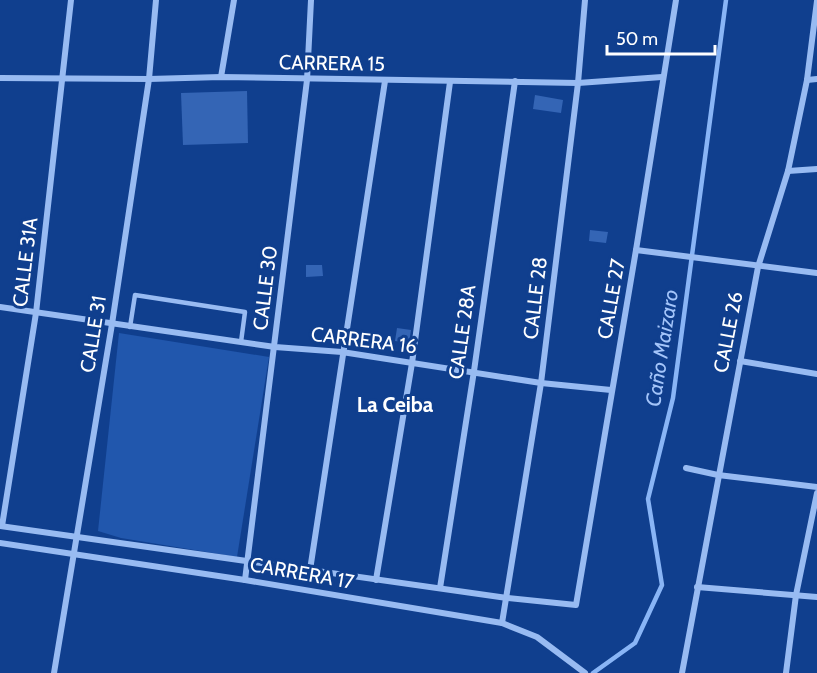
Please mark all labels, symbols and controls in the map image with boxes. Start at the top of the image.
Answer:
scale bar [607,18,715,56]
text: 50 m [616,28,658,50]
street label: CARRERA 15 [279,50,385,76]
street label: CALLE 31A [8,215,42,308]
street label: CALLE 30 [248,244,282,332]
street label: CALLE 28 [518,255,552,341]
street label: CALLE 27 [592,257,630,341]
street label: CALLE 28A [443,283,481,381]
water label: Caño Maizaro [640,288,683,408]
street label: CALLE 26 [708,289,748,375]
street label: CALLE 31 [75,294,111,374]
street label: CARRERA 16 [310,322,418,358]
district label: La Ceiba [357,392,434,417]
street label: CARRERA 17 [248,552,356,594]

